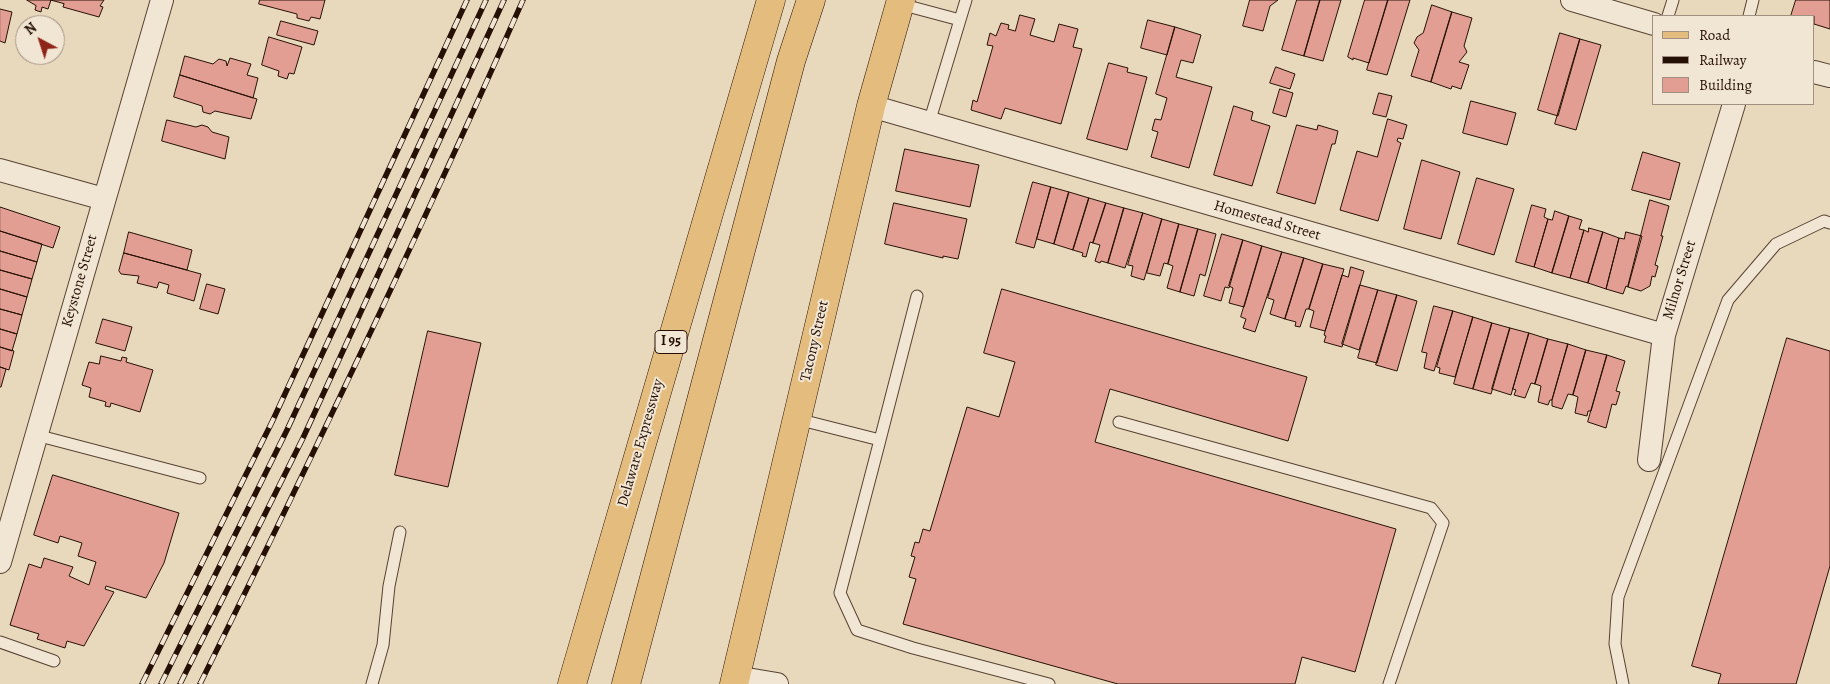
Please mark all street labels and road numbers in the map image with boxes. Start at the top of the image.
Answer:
street label: Homestead Street [1212,197,1322,245]
street label: Keystone Street [58,233,102,329]
street label: Milnor Street [1659,238,1701,322]
street label: Tacony Street [797,299,833,383]
road number: I 95 [655,331,687,354]
street label: Delaware Expressway [614,377,668,509]

